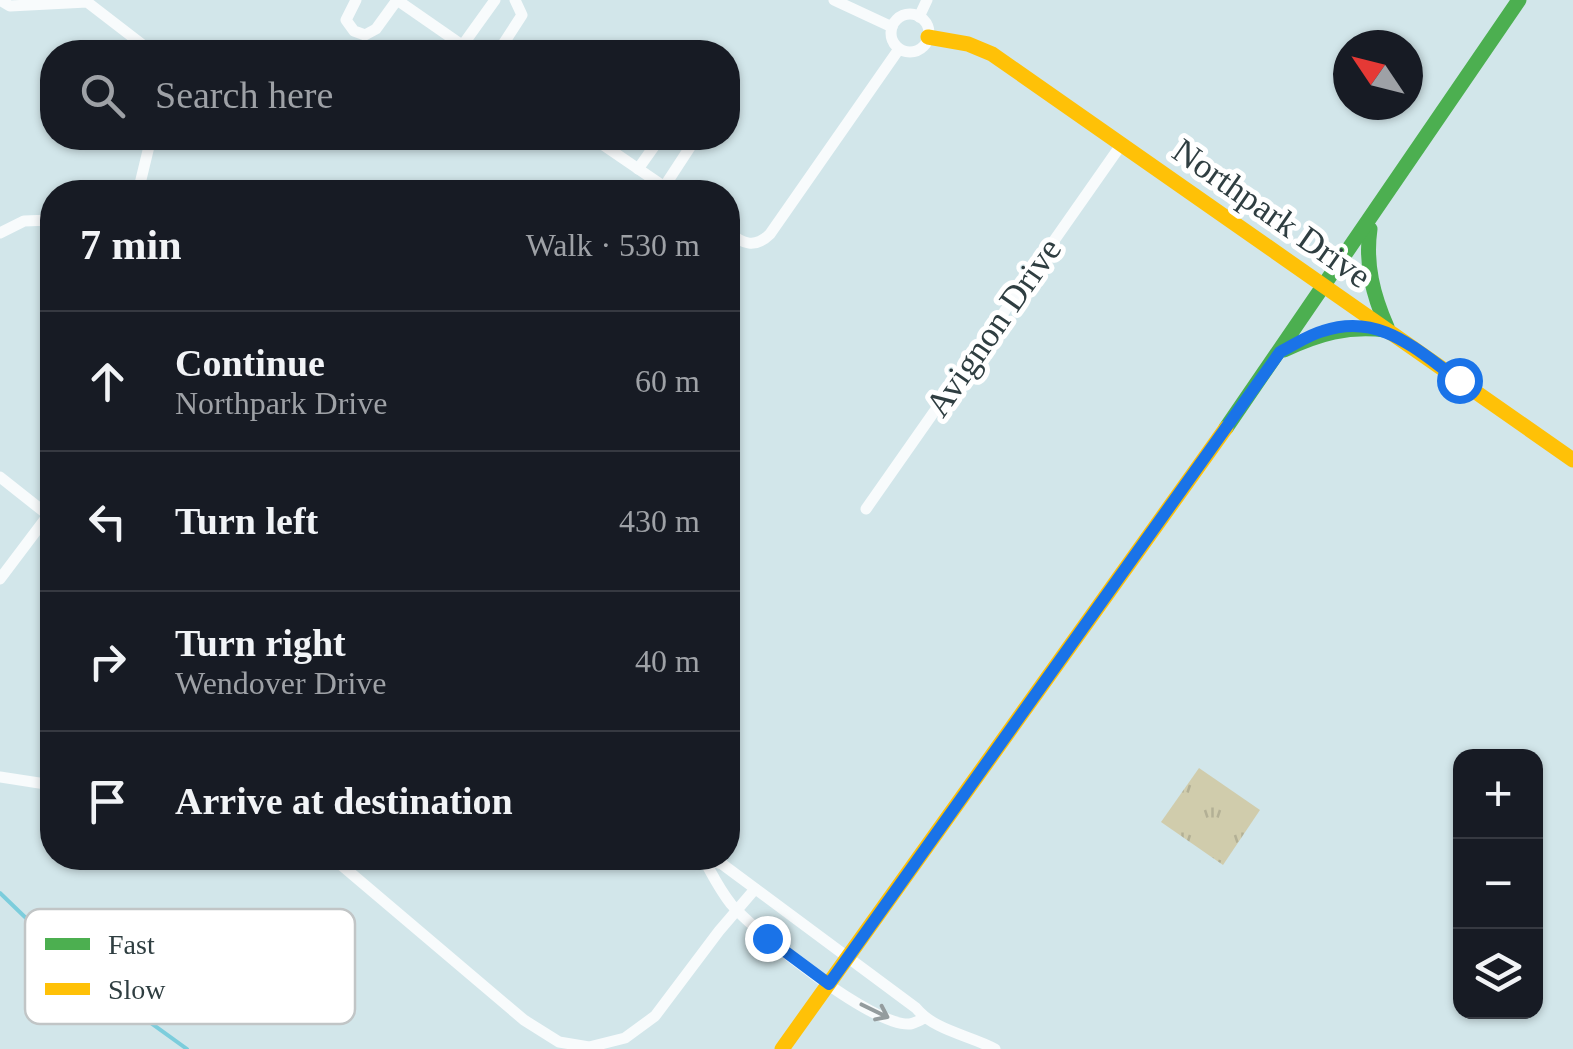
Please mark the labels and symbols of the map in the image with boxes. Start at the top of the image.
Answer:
north arrow [1333,30,1423,120]
street label: Northpark Drive [1165,131,1378,296]
street label: Avignon Drive [918,231,1069,424]
route start [1437,358,1483,404]
legend [25,909,355,1024]
route end [745,916,791,962]
text: Fast [108,929,155,960]
text: Slow [108,974,166,1005]
one-way arrow [859,1003,889,1022]

